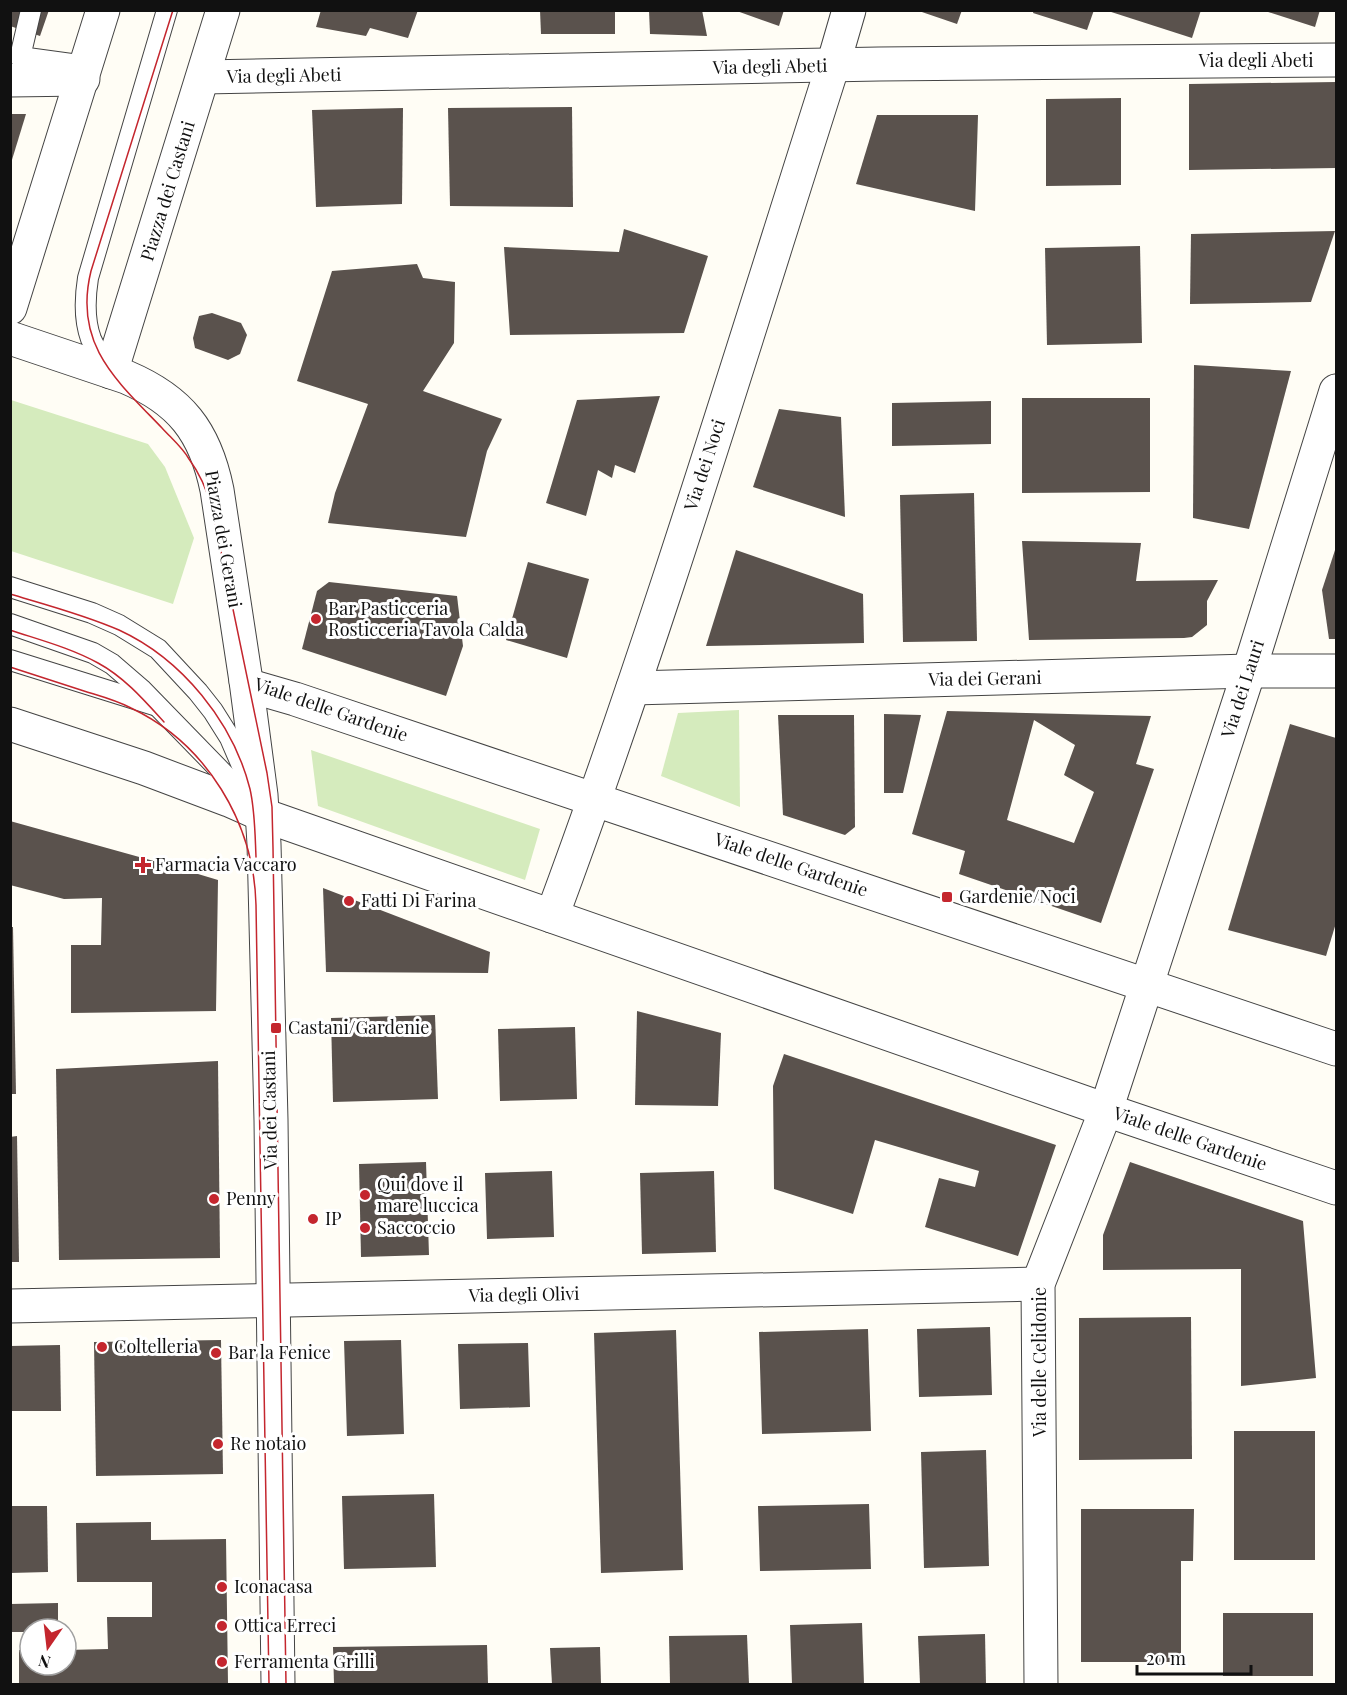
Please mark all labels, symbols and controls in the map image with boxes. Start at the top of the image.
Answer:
street label: Via degli Abeti [1198,48,1313,72]
street label: Via degli Abeti [711,53,828,79]
street label: Via degli Abeti [225,62,342,88]
street label: Piazza dei Castani [134,118,200,264]
street label: Via dei Noci [678,416,730,514]
street label: Piazza dei Gerani [200,468,248,609]
place label: Bar Pasticceria Rosticceria Tavola Calda [328,596,524,641]
marker: Bar Pasticceria Rosticceria Tavola Calda [309,612,323,626]
street label: Via dei Lauri [1215,637,1269,742]
street label: Via dei Gerani [927,665,1042,691]
street label: Viale delle Gardenie [250,671,411,747]
street label: Viale delle Gardenie [710,826,871,902]
place label: Farmacia Vaccaro [155,852,297,876]
marker: Farmacia Vaccaro [136,858,150,872]
place label: Gardenie/Noci [959,884,1076,908]
place label: Fatti Di Farina [361,888,476,912]
marker: Gardenie/Noci [940,890,954,904]
marker: Fatti Di Farina [342,894,356,908]
place label: Castani/Gardenie [288,1015,429,1039]
marker: Castani/Gardenie [269,1021,283,1035]
street label: Via dei Castani [256,1050,282,1171]
street label: Viale delle Gardenie [1109,1100,1270,1176]
place label: Qui dove il mare luccica [377,1172,479,1217]
place label: Penny [226,1186,276,1210]
marker: Qui dove il mare luccica [358,1188,372,1202]
marker: Penny [207,1192,221,1206]
place label: IP [325,1206,342,1230]
marker: IP [306,1212,320,1226]
place label: Saccoccio [377,1215,456,1239]
marker: Saccoccio [358,1221,372,1235]
street label: Via degli Olivi [467,1281,580,1307]
street label: Via delle Celidonie [1027,1287,1051,1438]
place label: Coltelleria [114,1334,198,1358]
marker: Coltelleria [95,1340,109,1354]
place label: Bar la Fenice [228,1340,331,1364]
marker: Bar la Fenice [209,1346,223,1360]
place label: Re notaio [230,1431,306,1455]
marker: Re notaio [211,1437,225,1451]
place label: Iconacasa [234,1574,313,1598]
marker: Iconacasa [215,1580,229,1594]
place label: Ottica Erreci [234,1613,336,1637]
north arrow [18,1617,78,1677]
marker: Ottica Erreci [215,1619,229,1633]
scale bar [1137,1638,1251,1676]
text: 20 m [1146,1646,1186,1670]
place label: Ferramenta Grilli [234,1649,375,1673]
text: N [36,1650,52,1674]
marker: Ferramenta Grilli [215,1655,229,1669]

